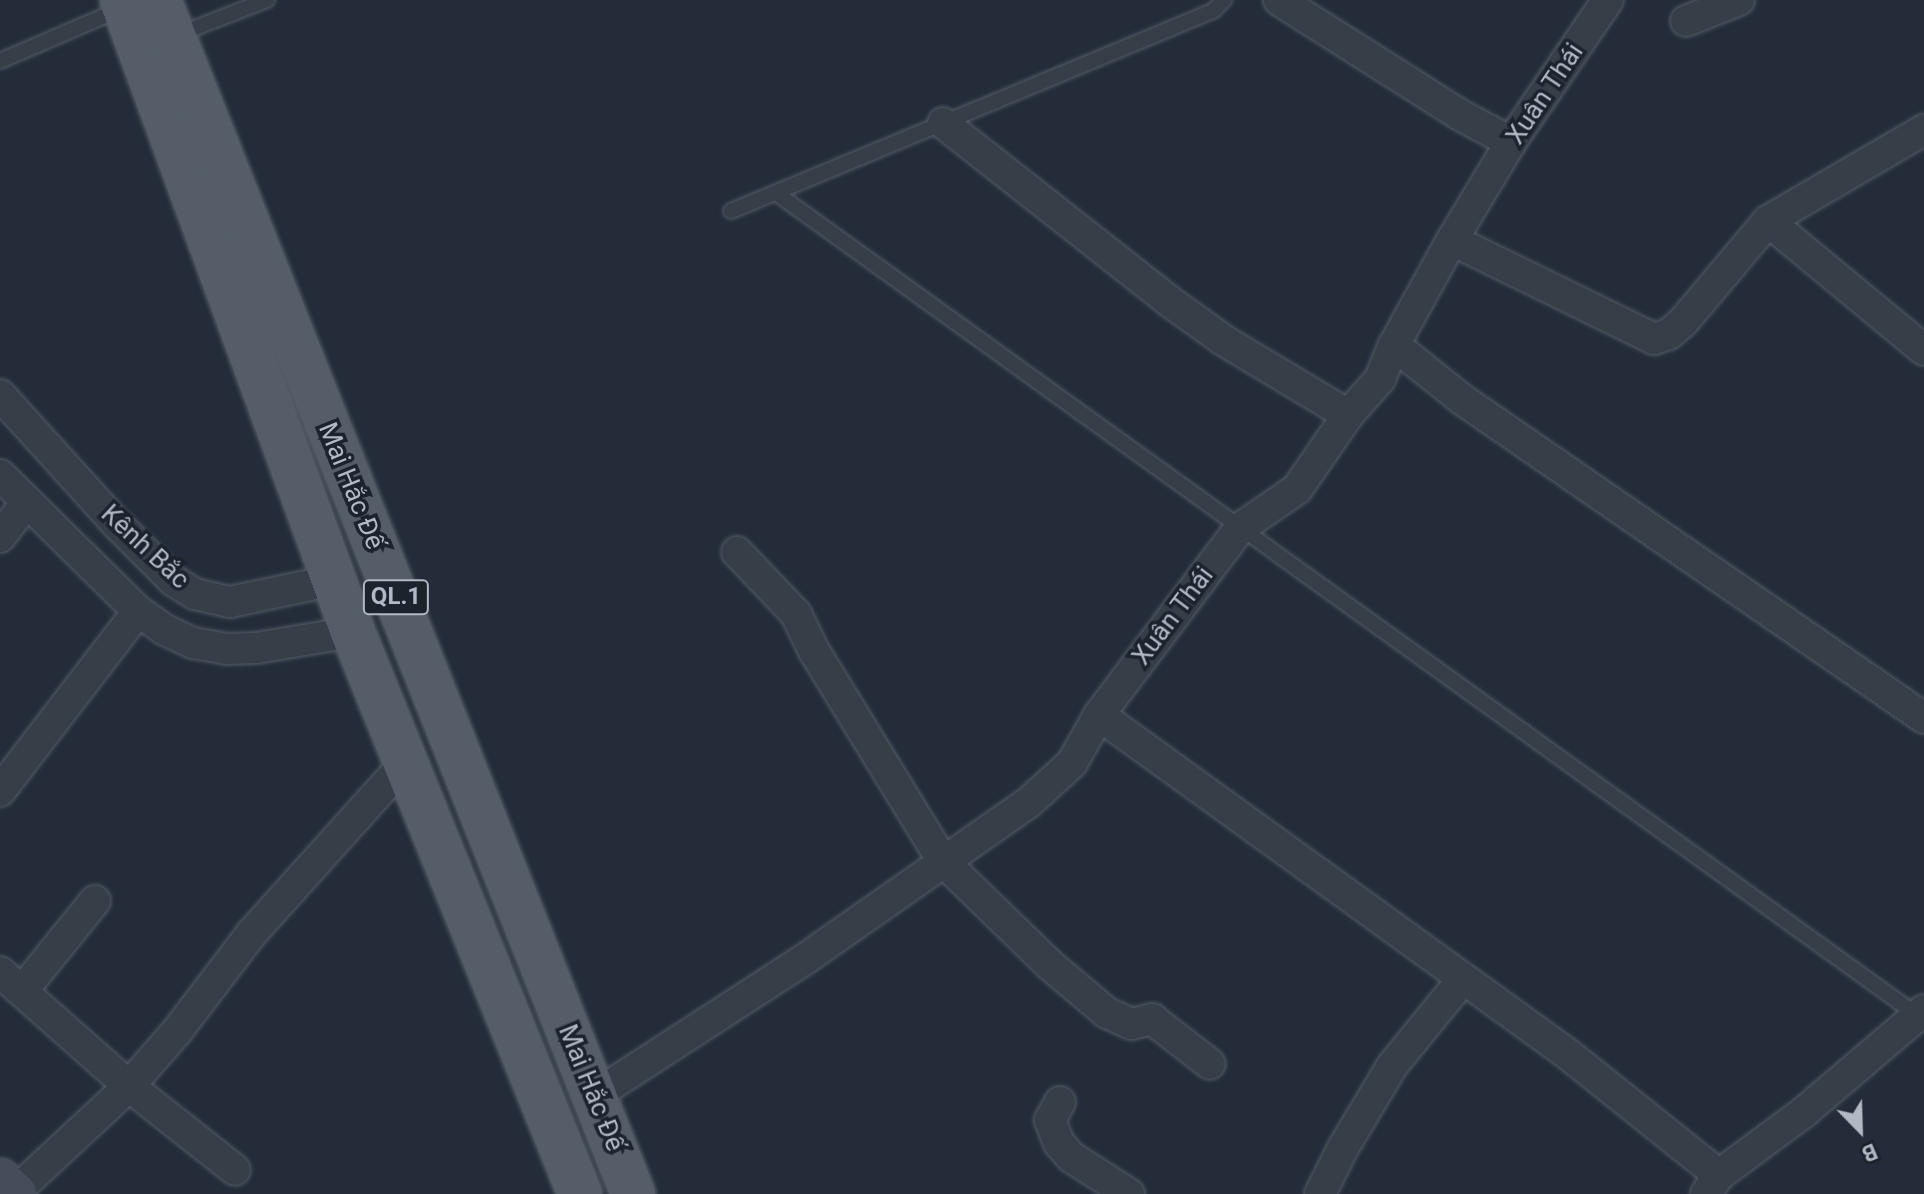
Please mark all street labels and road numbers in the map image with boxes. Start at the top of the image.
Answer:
street label: Xuân Thái [1500,37,1590,151]
street label: Mai Hắc Đế [312,418,390,554]
street label: Kênh Bắc [95,498,195,596]
street label: Xuân Thái [1126,560,1220,672]
road number: QL.1 [362,577,430,617]
street label: Mai Hắc Đế [552,1020,630,1156]

